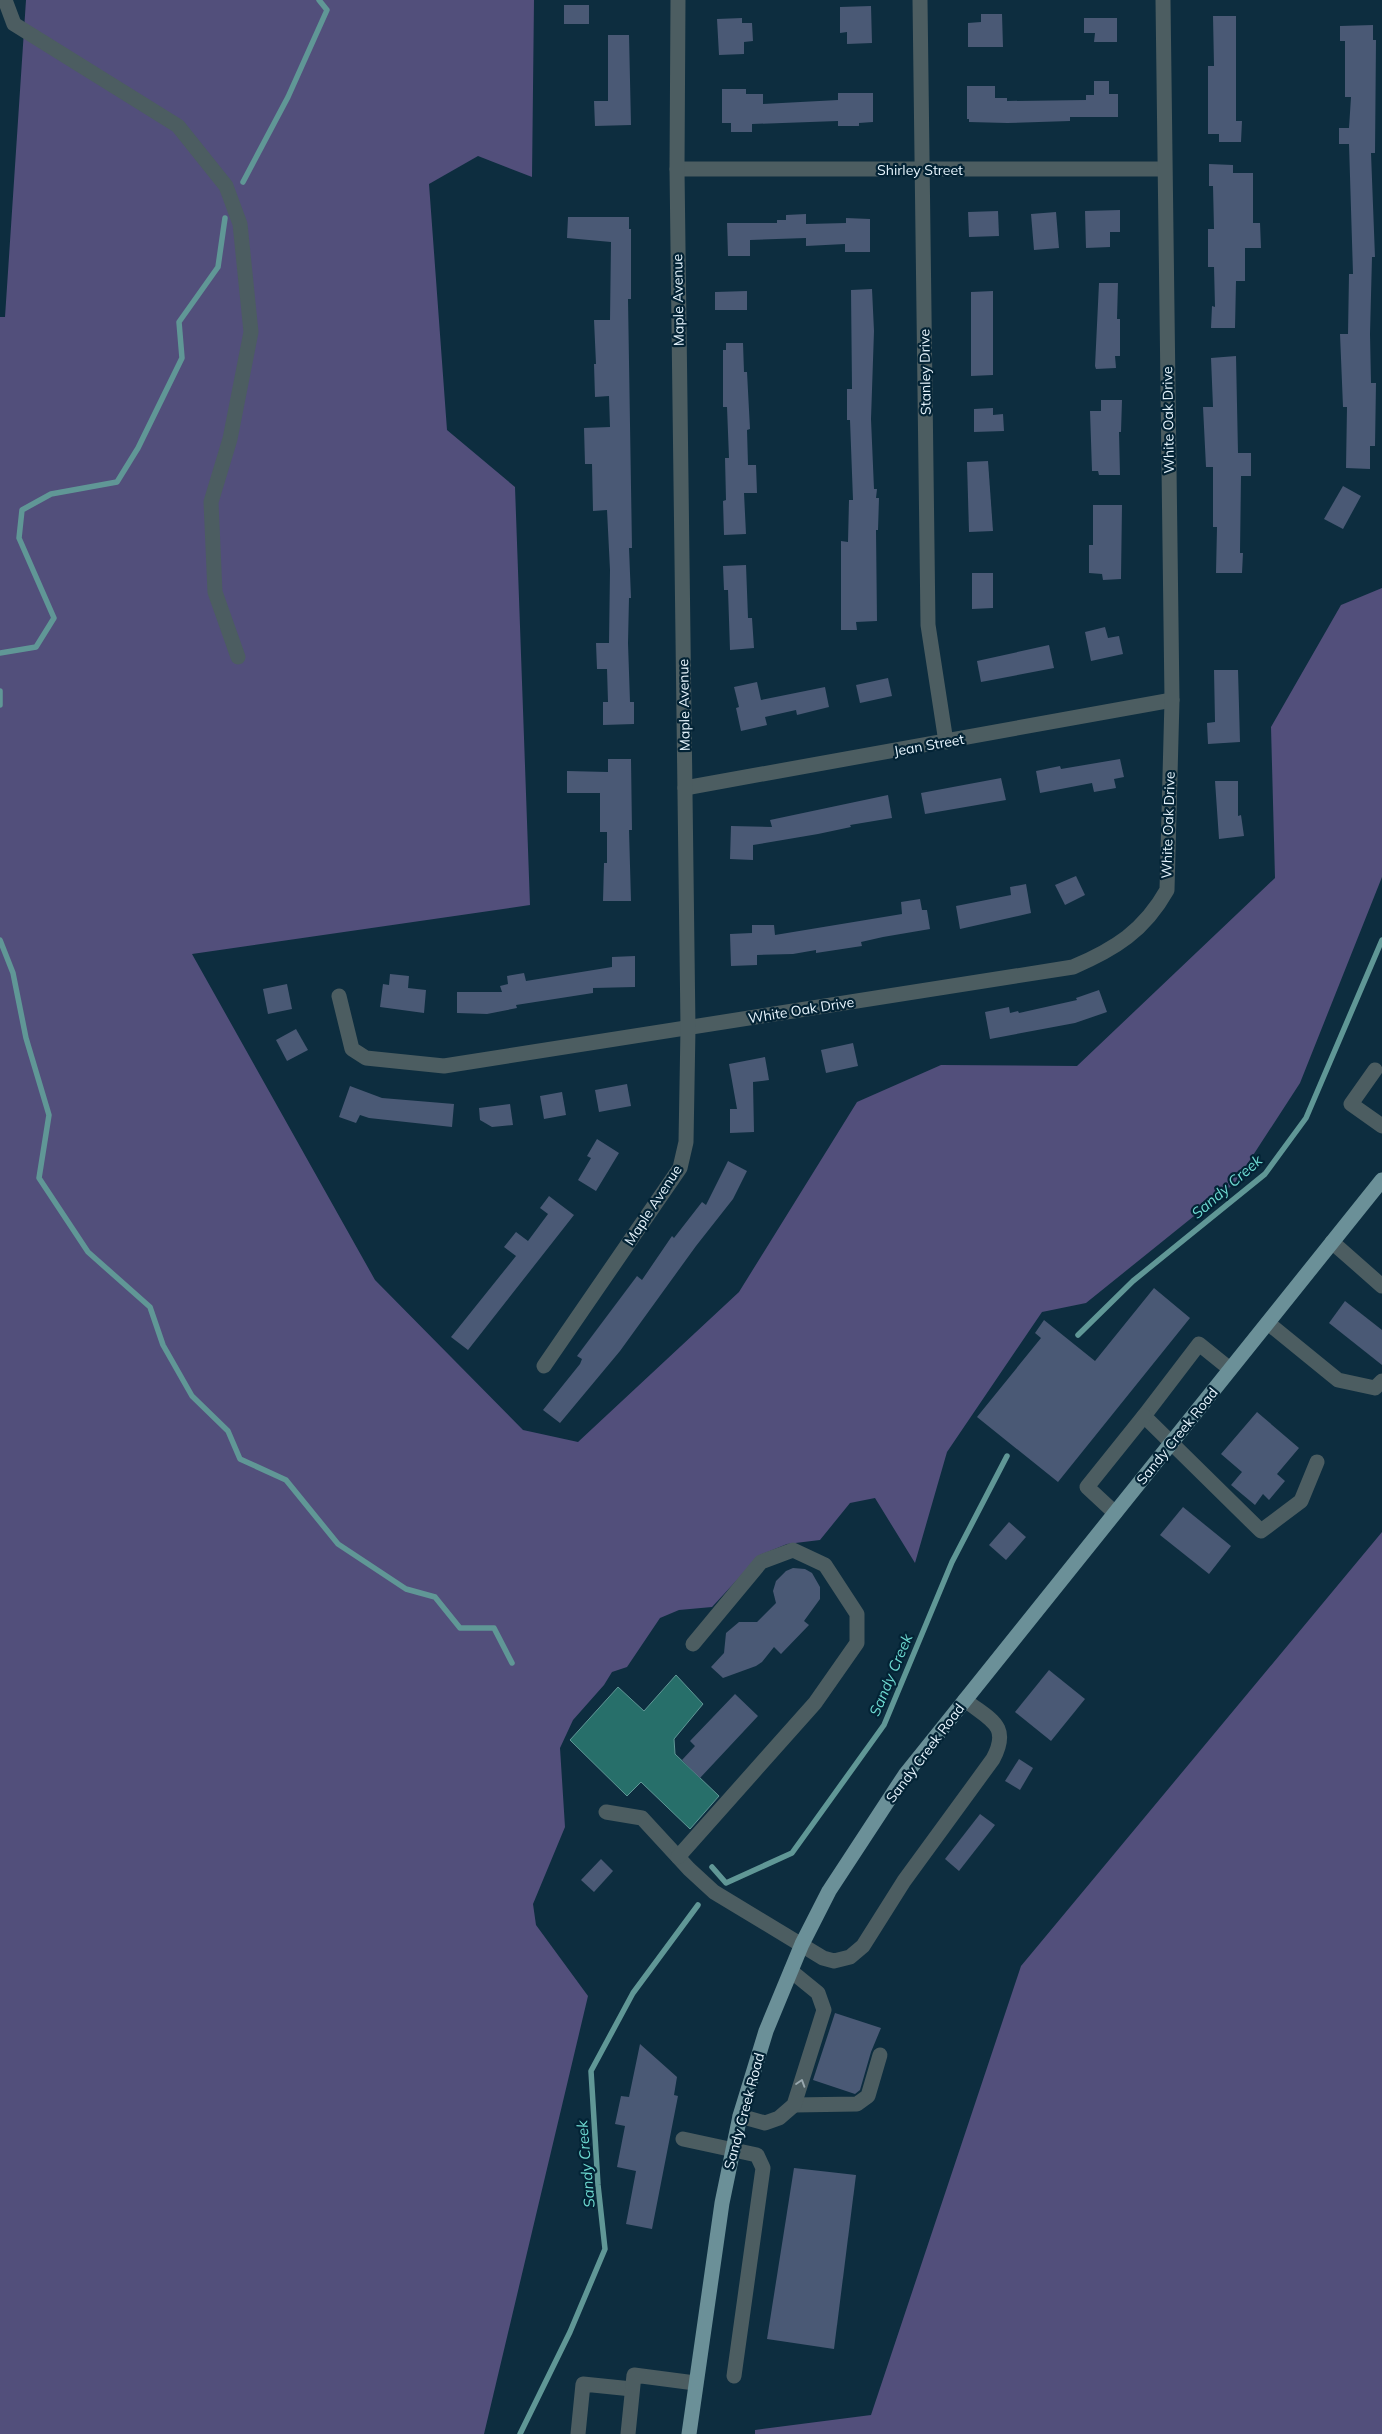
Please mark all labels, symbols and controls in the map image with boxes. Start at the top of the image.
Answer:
street label: Shirley Street [877,161,963,179]
street label: Maple Avenue [668,254,688,346]
street label: Stanley Drive [915,329,935,415]
street label: White Oak Drive [1158,366,1178,474]
street label: Maple Avenue [674,659,694,751]
street label: Jean Street [892,730,966,760]
street label: White Oak Drive [1157,771,1179,879]
street label: White Oak Drive [747,993,855,1027]
water label: Sandy Creek [1187,1150,1267,1223]
street label: Maple Avenue [620,1161,686,1249]
street label: Sandy Creek Road [1132,1384,1222,1488]
water label: Sandy Creek [865,1630,917,1719]
street label: Sandy Creek Road [882,1700,968,1806]
street label: Sandy Creek Road [720,2051,768,2171]
one-way arrow [795,2079,805,2087]
water label: Sandy Creek [572,2118,599,2209]

